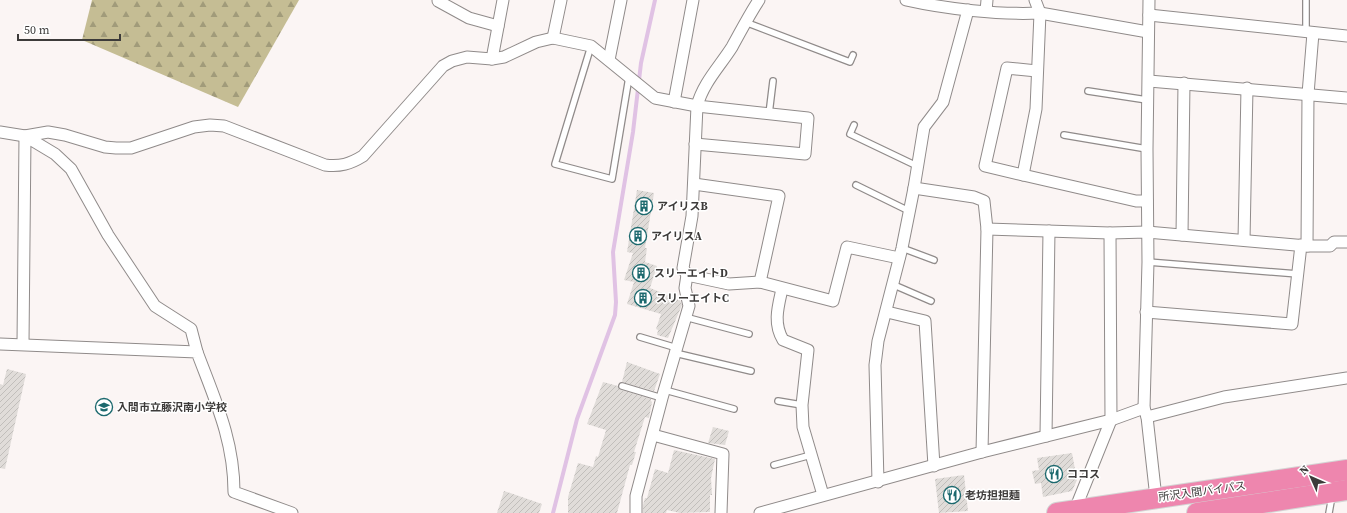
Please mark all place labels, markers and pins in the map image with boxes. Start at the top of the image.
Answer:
building icon: アイリスB [634,196,654,216]
place label: アイリスB [657,199,708,214]
building icon: アイリスA [628,226,648,246]
place label: アイリスA [651,229,702,244]
building icon: スリーエイトD [631,263,651,283]
place label: スリーエイトD [654,266,728,281]
building icon: スリーエイトC [633,288,653,308]
place label: スリーエイトC [656,291,729,306]
school or university icon: 入間市立藤沢南小学校 [94,397,114,417]
place label: 入間市立藤沢南小学校 [117,400,227,415]
restaurant icon: ココス [1044,464,1064,484]
place label: ココス [1067,467,1100,482]
restaurant icon: 老坊担担麺 [942,485,962,505]
place label: 老坊担担麺 [965,488,1020,503]

